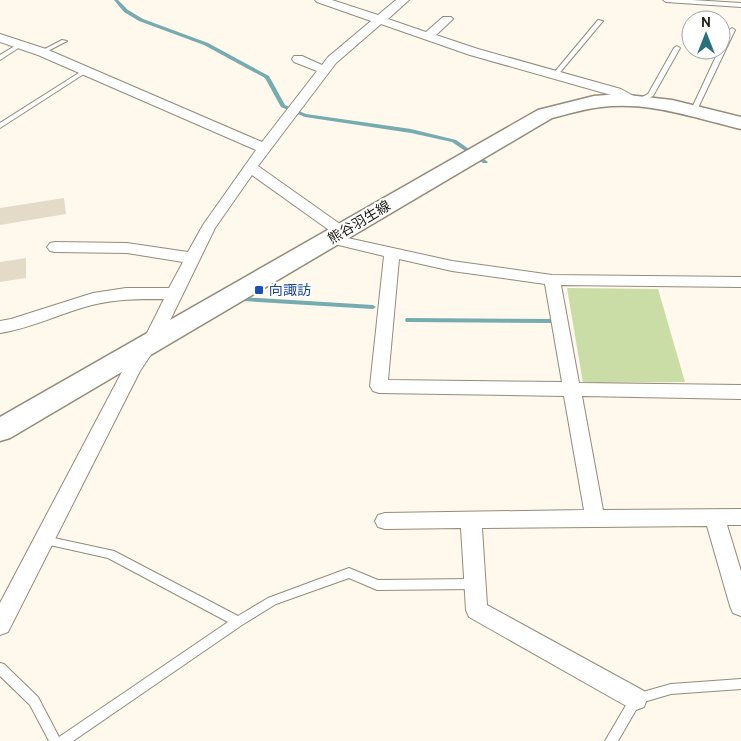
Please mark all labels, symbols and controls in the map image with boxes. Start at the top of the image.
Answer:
north arrow [681,10,731,60]
text: N [701,13,711,31]
street label: 熊谷羽生線 [324,196,394,248]
place label: 向諏訪 [269,281,311,299]
marker: 向諏訪 [253,284,265,296]

